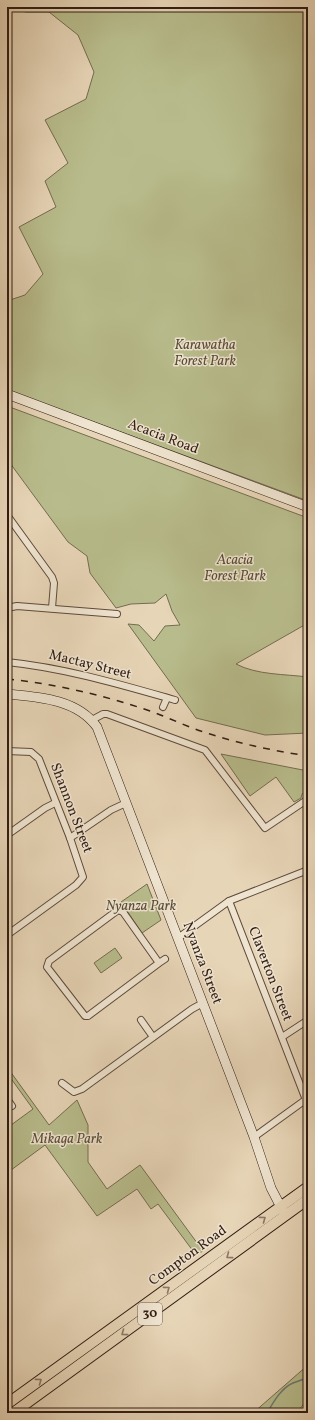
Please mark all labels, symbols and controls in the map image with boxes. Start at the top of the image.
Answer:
park label: Karawatha Forest Park [174,336,236,371]
street label: Acacia Road [125,415,201,459]
park label: Acacia Forest Park [204,551,266,586]
street label: Mactay Street [47,646,133,684]
street label: Shannon Street [45,760,97,856]
park label: Nyanza Park [106,897,177,916]
street label: Nyanza Street [178,919,226,1007]
street label: Claverton Street [243,924,297,1024]
park label: Mikaga Park [30,1130,103,1149]
one-way arrow [258,1217,265,1224]
street label: Compton Road [145,1221,231,1291]
one-way arrow [227,1251,234,1258]
one-way arrow [162,1287,169,1294]
road number: 30 [138,1303,162,1325]
one-way arrow [122,1328,129,1335]
one-way arrow [34,1379,41,1386]

